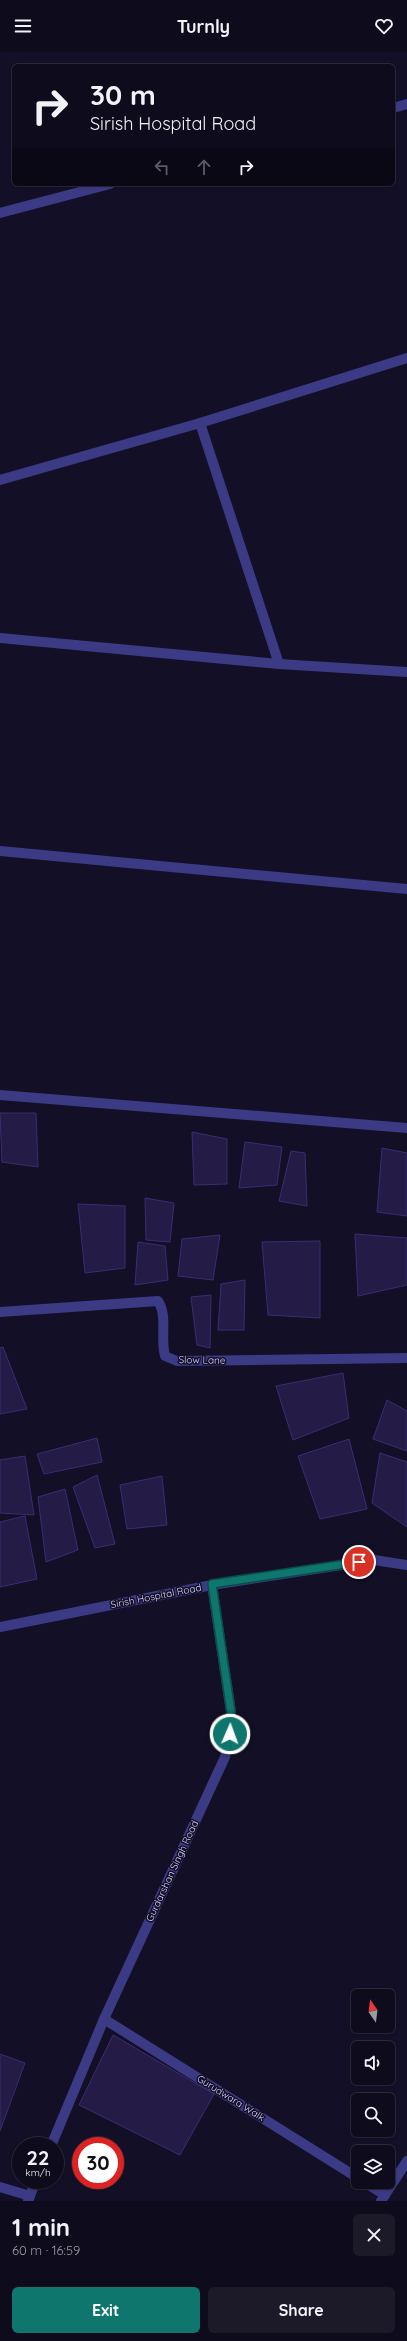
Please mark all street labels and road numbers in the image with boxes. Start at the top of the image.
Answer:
street label: Slow Lane [178,1353,226,1367]
street label: Sirish Hospital Road [109,1581,203,1611]
street label: Gurdarshan Singh Road [143,1818,201,1924]
street label: Gurudwara Walk [195,2072,267,2124]

